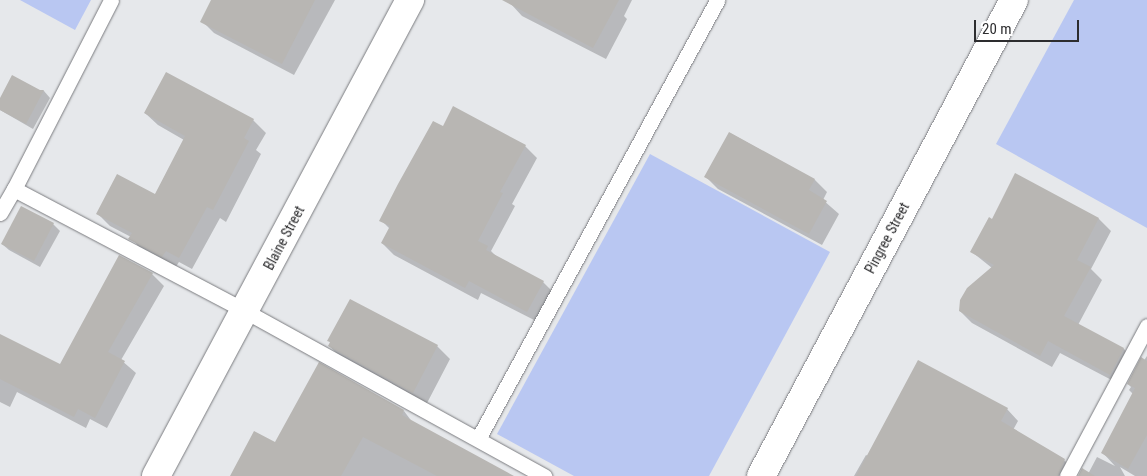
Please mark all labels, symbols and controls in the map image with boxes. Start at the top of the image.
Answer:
scale bar [977,10,1082,42]
text: 20 m [982,20,1012,38]
street label: Pingree Street [861,200,913,276]
street label: Blaine Street [260,203,308,273]

